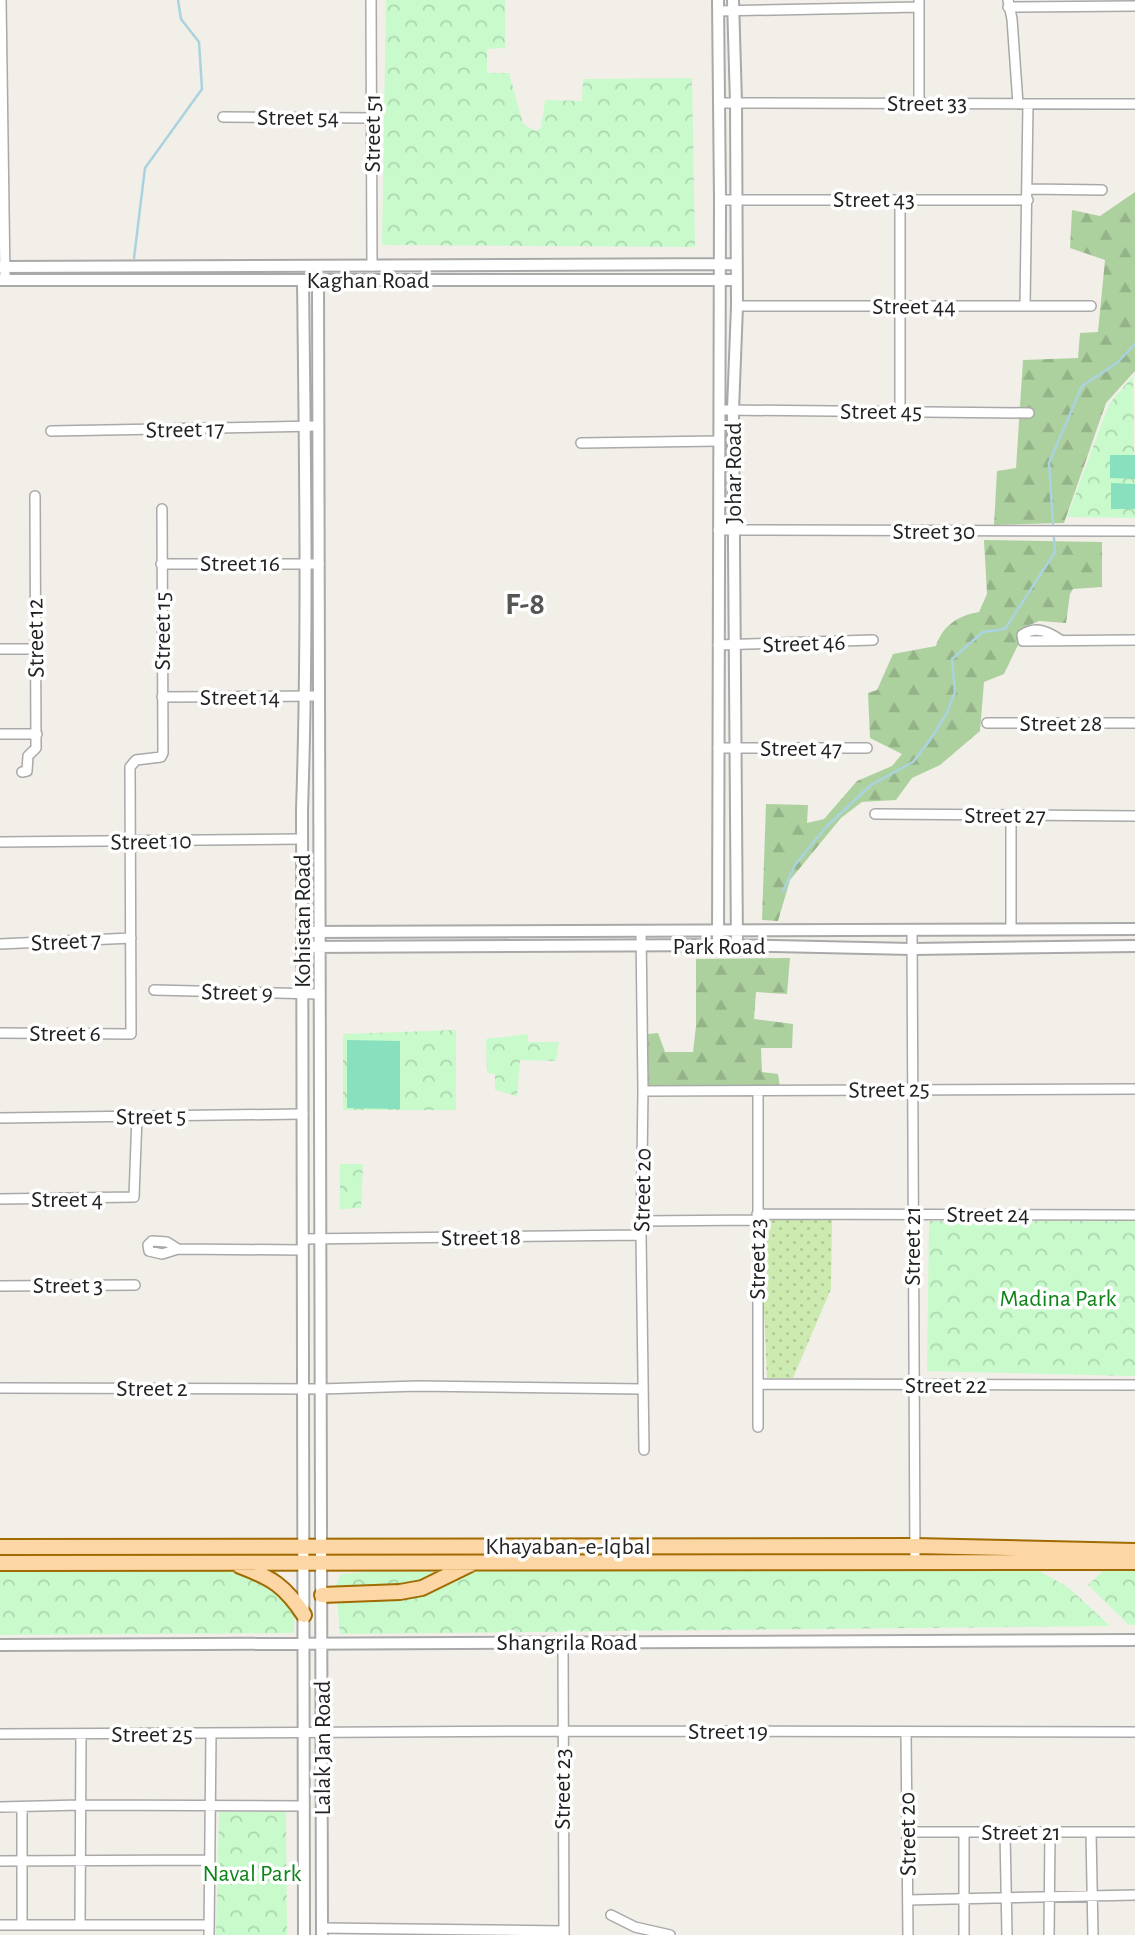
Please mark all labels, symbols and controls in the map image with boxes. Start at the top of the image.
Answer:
street label: Street 33 [887,92,967,116]
street label: Street 51 [361,94,385,172]
street label: Street 54 [257,106,339,130]
street label: Street 43 [833,188,915,212]
street label: Kaghan Road [306,269,430,293]
street label: Street 44 [872,295,956,319]
street label: Street 45 [840,400,922,424]
street label: Street 17 [145,417,225,443]
street label: Johar Road [722,422,746,524]
street label: Street 30 [892,520,976,544]
street label: Street 16 [200,552,280,576]
district label: F-8 [505,588,545,620]
street label: Street 15 [151,592,175,670]
street label: Street 12 [23,598,49,678]
street label: Street 46 [762,631,846,657]
street label: Street 14 [200,686,280,710]
street label: Street 28 [1020,712,1102,736]
street label: Street 47 [760,737,842,761]
street label: Street 27 [964,804,1046,828]
street label: Street 10 [110,829,192,855]
street label: Kohistan Road [291,854,315,988]
street label: Street 7 [30,928,102,956]
street label: Park Road [672,935,766,959]
street label: Street 9 [201,980,273,1006]
street label: Street 6 [29,1022,101,1046]
street label: Street 25 [848,1077,930,1103]
street label: Street 5 [116,1104,186,1130]
street label: Street 20 [630,1148,656,1232]
street label: Street 4 [31,1188,103,1212]
street label: Street 24 [947,1203,1029,1227]
street label: Street 21 [901,1206,925,1286]
street label: Street 23 [746,1218,770,1300]
street label: Street 18 [441,1225,521,1251]
street label: Street 3 [33,1274,103,1298]
park label: Madina Park [1000,1287,1116,1311]
street label: Street 22 [905,1374,987,1398]
street label: Street 2 [116,1377,188,1401]
street label: Khayaban-e-Iqbal [485,1535,651,1559]
street label: Shangrila Road [497,1631,637,1655]
street label: Lalak Jan Road [311,1681,335,1815]
street label: Street 19 [688,1720,768,1744]
street label: Street 25 [111,1723,193,1747]
street label: Street 23 [551,1748,575,1830]
street label: Street 20 [895,1792,921,1876]
street label: Street 21 [981,1821,1061,1845]
park label: Naval Park [203,1862,301,1886]

